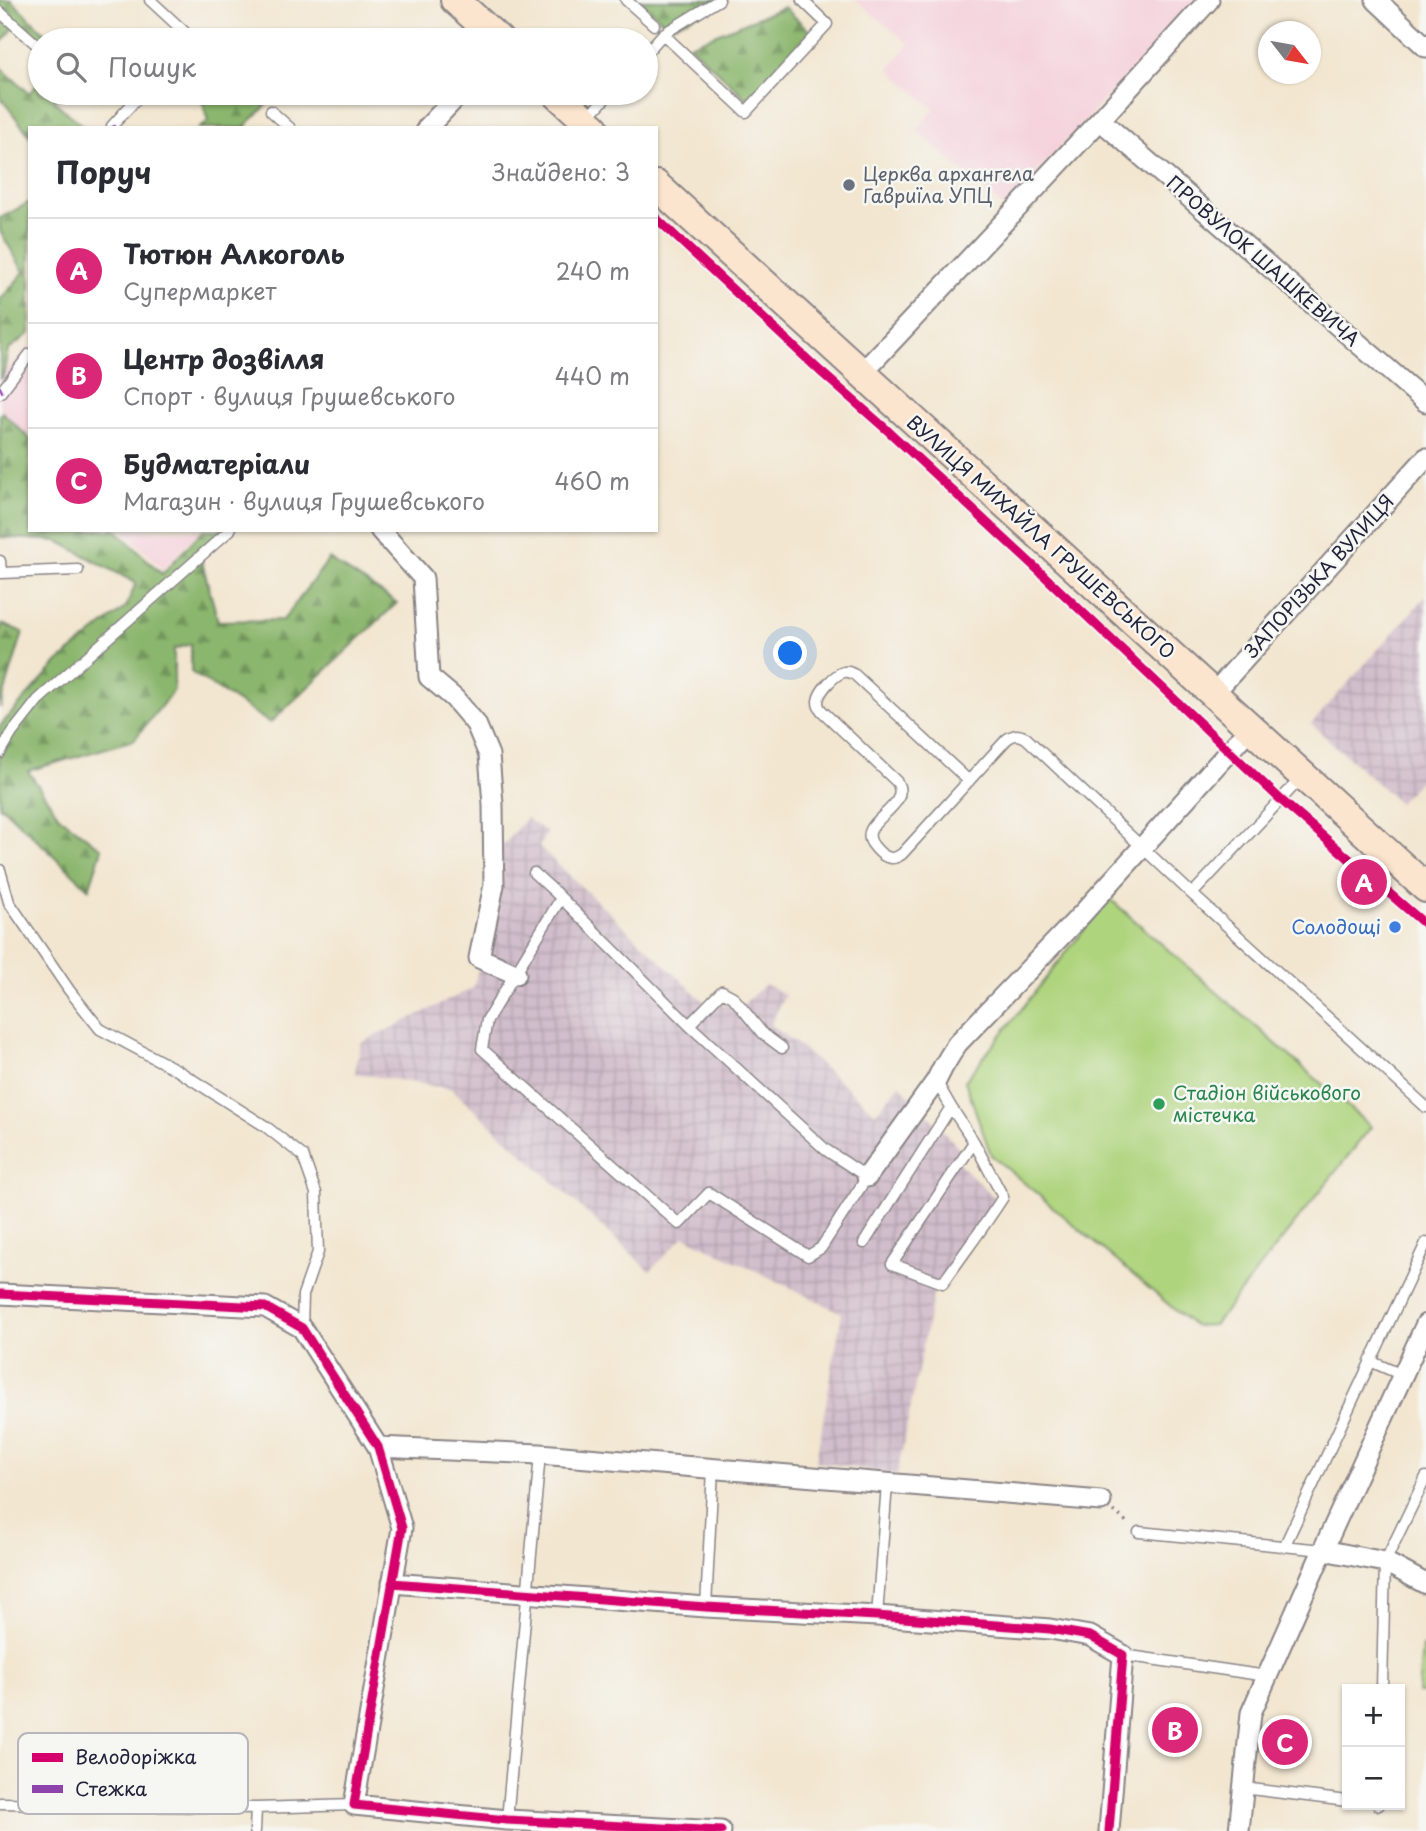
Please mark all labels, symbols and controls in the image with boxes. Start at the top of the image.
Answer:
north arrow [1258,21,1321,84]
search box [28,28,658,105]
text: Пошук [108,47,196,86]
icon: search [52,48,90,86]
text: Поруч [56,149,151,194]
text: Знайдено: 3 [492,154,630,189]
place label: Церква архангела Гавриїла УПЦ [863,159,1034,209]
street label: ПРОВУЛОК ШАШКЕВИЧА [1161,168,1366,352]
marker: Церква архангела Гавриїла УПЦ [841,177,857,193]
text: Тютюн Алкоголь [123,234,345,273]
text: A [70,253,88,288]
text: 240 m [556,253,630,288]
text: Супермаркет [123,273,277,308]
text: Центр дозвілля [123,339,324,378]
text: B [71,358,87,393]
text: 440 m [555,358,630,393]
text: Спорт · вулиця Грушевського [123,378,456,413]
street label: ВУЛИЦЯ МИХАЙЛА ГРУШЕВСЬКОГО [901,408,1182,665]
text: Будматеріали [123,444,311,483]
text: C [70,463,88,498]
text: 460 m [555,463,630,498]
text: Магазин · вулиця Грушевського [123,483,485,518]
street label: ЗАПОРІЗЬКА ВУЛИЦЯ [1237,487,1400,663]
your location [773,636,807,670]
pin: A [1341,856,1387,908]
place label: Солодощі [1291,912,1381,940]
marker: Солодощі [1387,919,1403,935]
place label: Стадіон військового містечка [1173,1078,1361,1128]
marker: Стадіон військового містечка [1151,1096,1167,1112]
map controls [1342,1684,1405,1810]
button: + [1342,1684,1405,1747]
pin: B [1152,1704,1198,1756]
pin: C [1262,1716,1308,1768]
legend [18,1733,248,1814]
text: Велодоріжка [75,1742,196,1770]
button: − [1342,1747,1405,1810]
text: Стежка [75,1774,147,1802]

